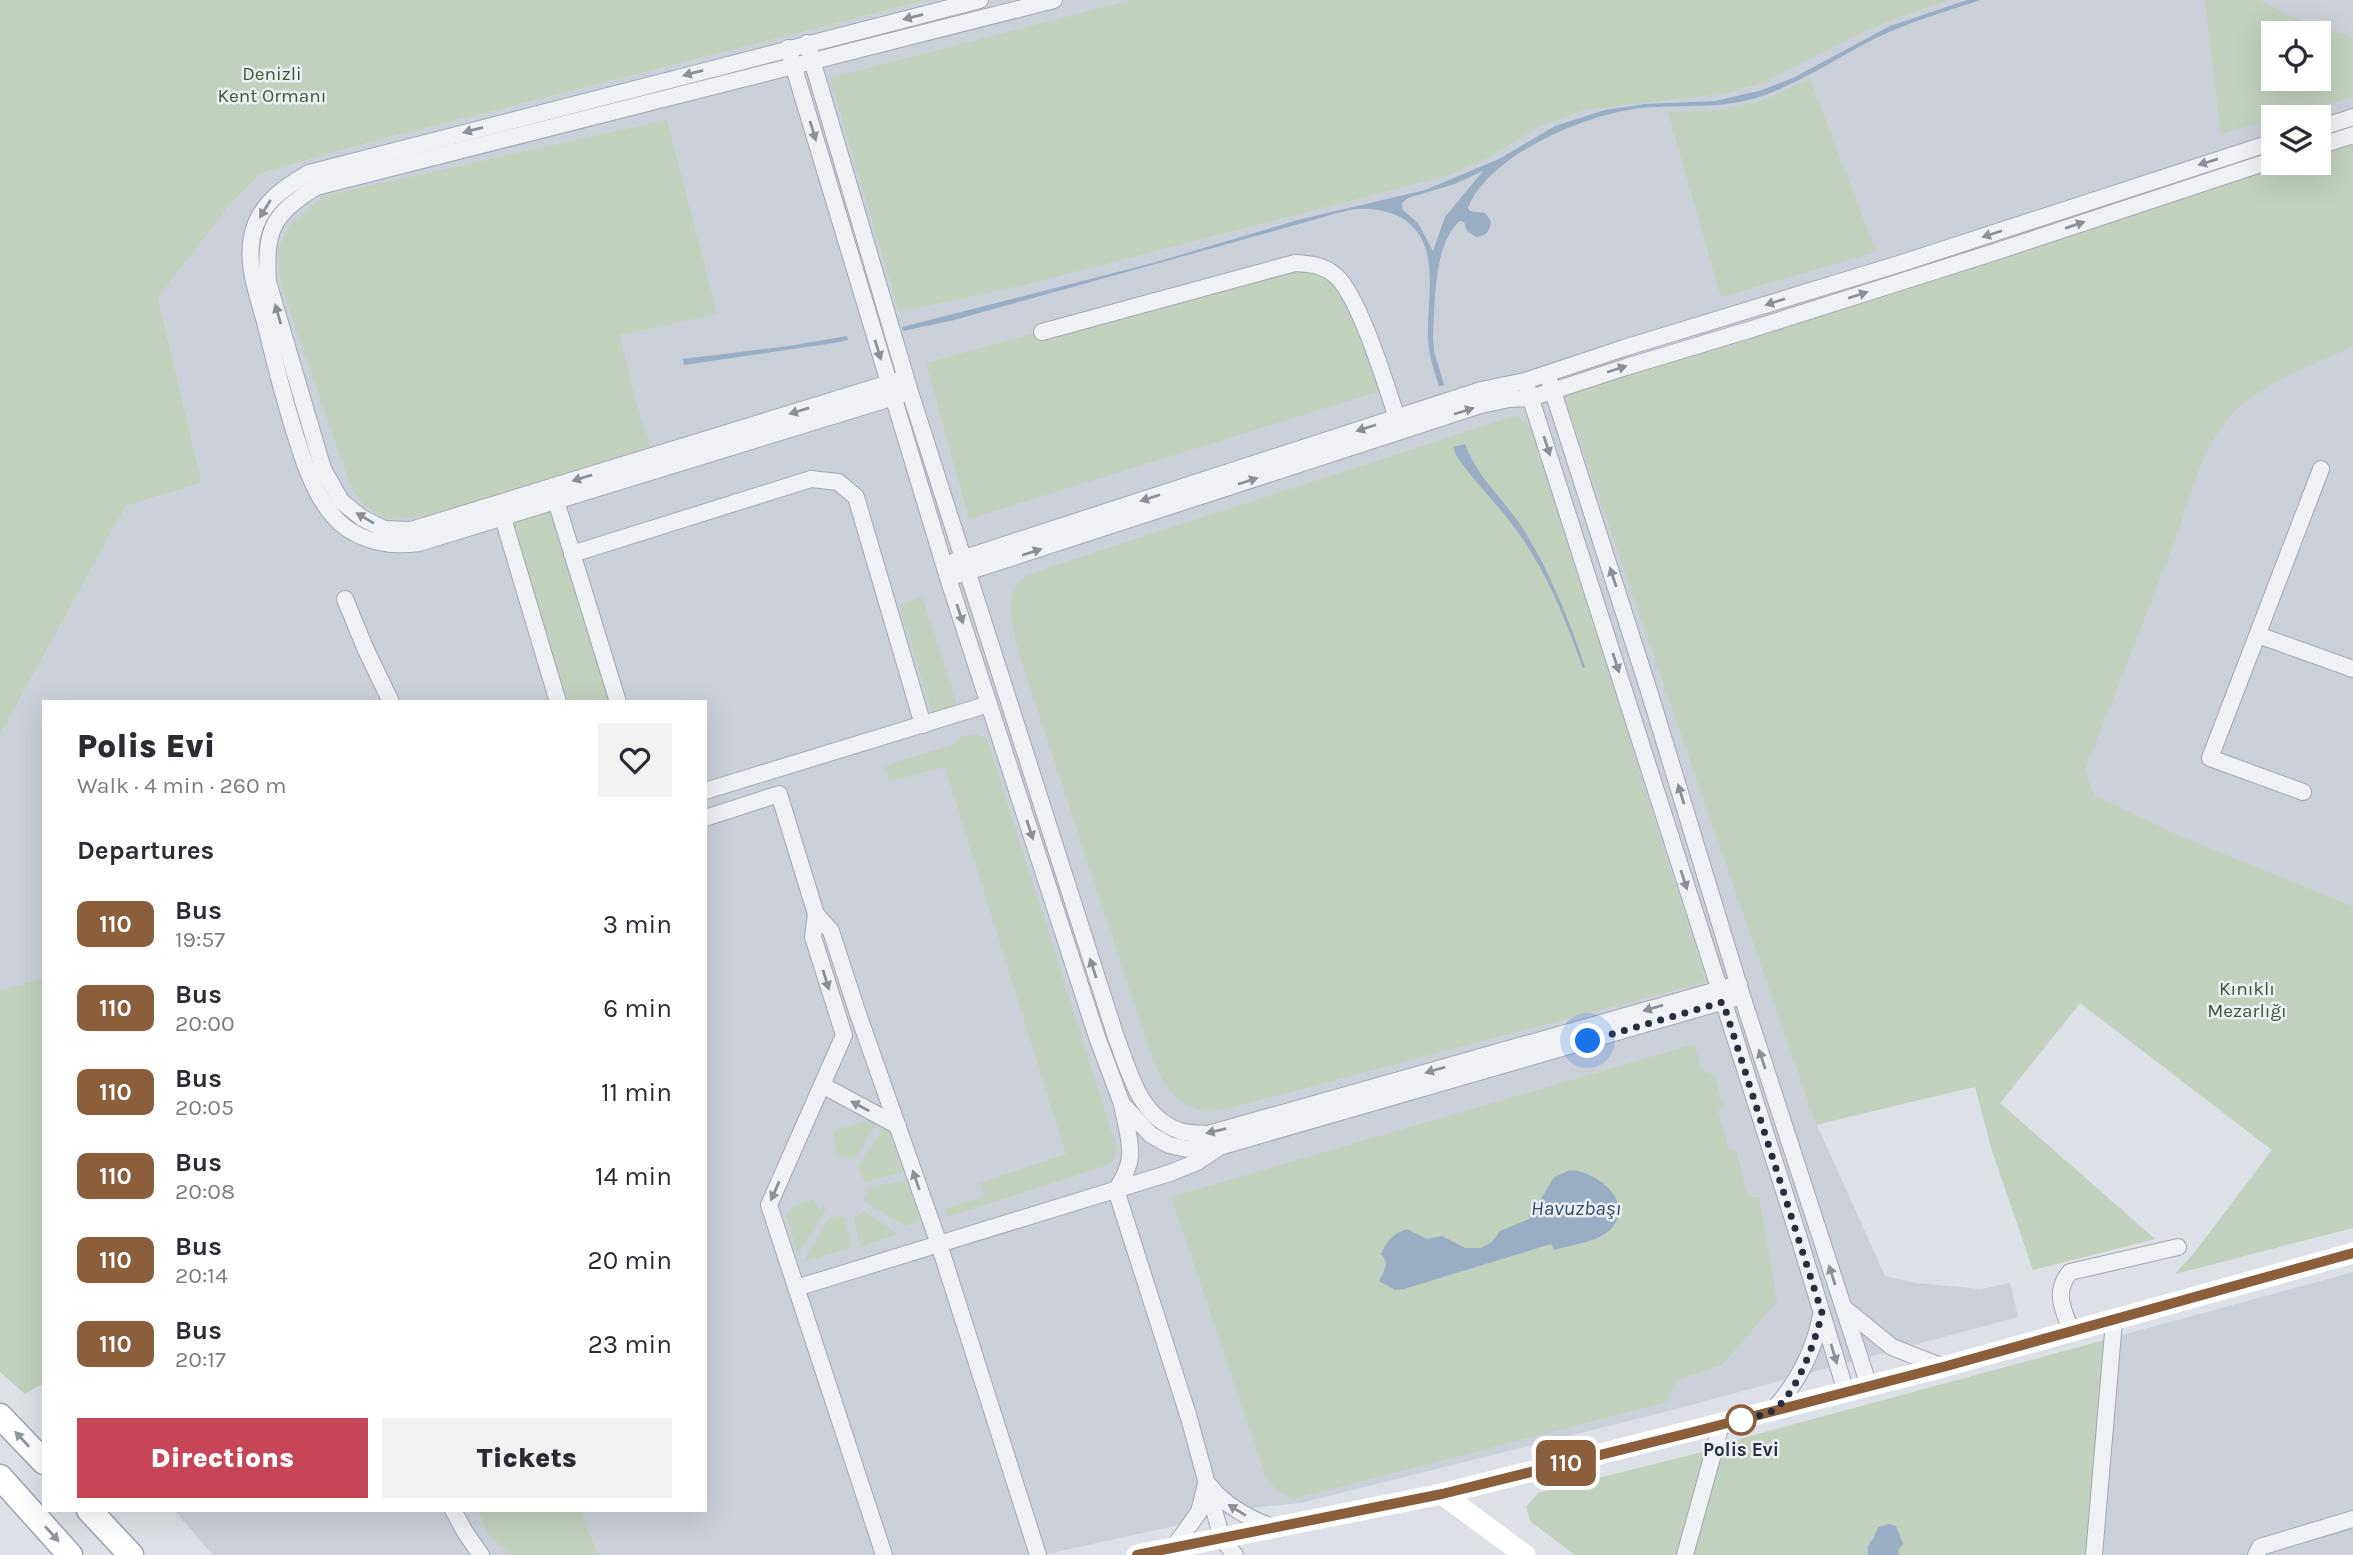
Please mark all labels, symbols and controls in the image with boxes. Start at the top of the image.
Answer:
one-way arrow [902,12,924,23]
map controls [2261,21,2331,175]
button: locate [2261,21,2331,91]
park label: Denizli Kent Ormanı [218,63,326,107]
one-way arrow [682,68,704,79]
button: layers [2261,105,2331,175]
one-way arrow [809,121,819,142]
one-way arrow [462,125,484,136]
one-way arrow [2197,158,2218,168]
one-way arrow [259,199,272,219]
one-way arrow [2064,219,2085,230]
one-way arrow [1982,229,2003,240]
one-way arrow [1848,290,1869,300]
one-way arrow [1765,298,1786,308]
one-way arrow [272,303,283,325]
one-way arrow [873,339,883,360]
one-way arrow [1607,364,1628,374]
one-way arrow [1454,405,1475,415]
one-way arrow [789,406,810,416]
one-way arrow [1355,423,1376,433]
one-way arrow [1542,436,1553,457]
one-way arrow [571,473,592,483]
one-way arrow [1238,475,1259,486]
one-way arrow [1139,493,1160,504]
one-way arrow [356,512,375,525]
one-way arrow [1021,546,1042,557]
one-way arrow [1607,567,1618,588]
one-way arrow [955,603,965,624]
one-way arrow [1611,653,1622,674]
button: heart [598,723,672,797]
text: Polis Evi [77,727,215,765]
text: Walk · 4 min · 260 m [77,772,287,799]
one-way arrow [1675,784,1686,805]
one-way arrow [1025,820,1035,841]
text: Departures [77,835,214,866]
one-way arrow [1680,869,1690,890]
text: Bus [175,895,222,926]
text: 3 min [603,909,672,940]
text: 110 [99,910,132,938]
text: 19:57 [175,926,225,953]
one-way arrow [1088,958,1098,979]
one-way arrow [822,970,832,991]
park label: Kınıklı Mezarlığı [2207,978,2287,1022]
text: Bus [175,979,222,1010]
text: 6 min [603,993,672,1024]
text: 110 [99,994,132,1022]
one-way arrow [1643,1003,1664,1013]
text: 20:00 [175,1010,235,1037]
your location [1570,1023,1605,1058]
one-way arrow [1756,1048,1767,1069]
text: Bus [175,1063,222,1094]
one-way arrow [1424,1065,1445,1075]
text: 11 min [601,1077,672,1108]
text: 110 [99,1078,132,1106]
text: 20:05 [175,1094,234,1121]
one-way arrow [850,1100,869,1112]
one-way arrow [1204,1126,1226,1137]
text: Bus [175,1147,222,1178]
text: 14 min [595,1161,672,1192]
text: 110 [99,1162,132,1190]
one-way arrow [910,1169,921,1190]
text: 20:08 [175,1178,235,1205]
one-way arrow [769,1181,781,1201]
water label: Havuzbaşı [1531,1196,1621,1220]
text: Bus [175,1231,222,1262]
text: 20 min [588,1245,672,1276]
text: 110 [99,1246,132,1274]
text: 20:14 [175,1262,228,1289]
one-way arrow [1826,1265,1837,1286]
text: Bus [175,1315,222,1346]
text: 23 min [588,1329,672,1360]
text: 110 [99,1330,132,1358]
one-way arrow [1829,1343,1839,1364]
text: 20:17 [175,1346,226,1373]
marker: Polis Evi [1726,1405,1756,1435]
button: Directions [77,1418,368,1498]
button: Tickets [382,1418,672,1498]
one-way arrow [14,1431,30,1448]
place label: Polis Evi [1703,1439,1779,1461]
line badge: 110 [1526,1440,1606,1486]
text: 110 [1550,1449,1582,1477]
one-way arrow [1227,1503,1246,1516]
one-way arrow [43,1525,59,1542]

